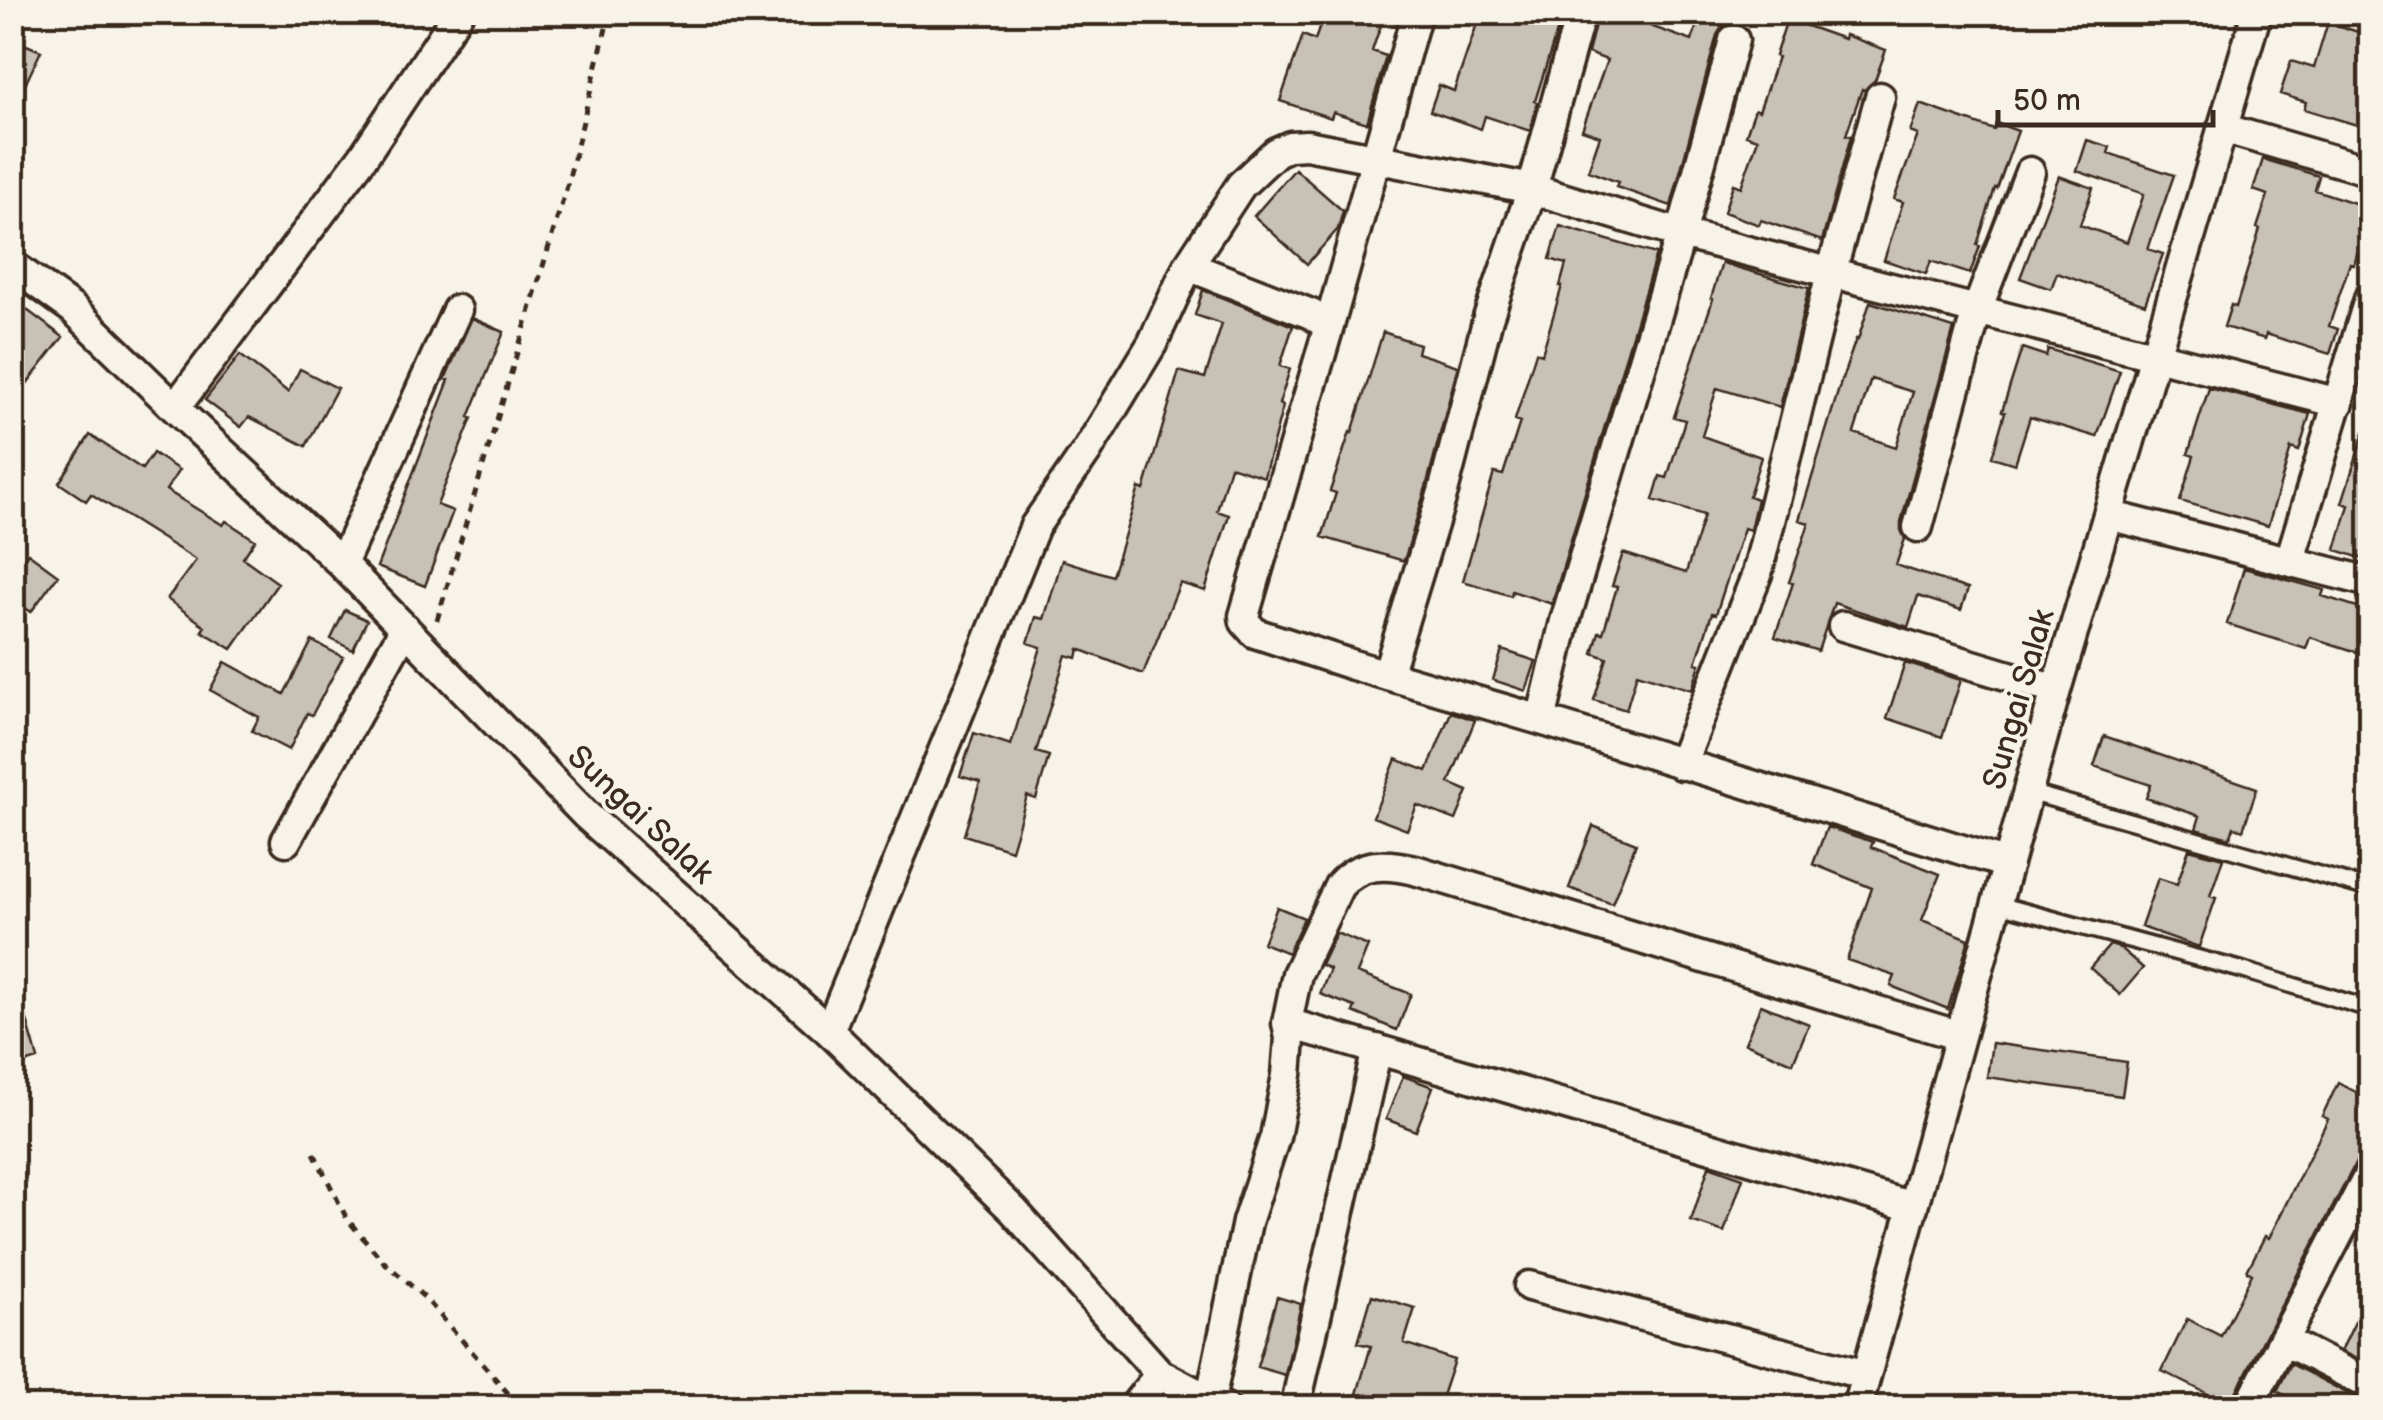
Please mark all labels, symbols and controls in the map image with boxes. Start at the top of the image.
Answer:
scale bar [1998,65,2213,127]
text: 50 m [2013,83,2081,119]
street label: Sungai Salak [1975,605,2064,794]
street label: Sungai Salak [559,738,721,893]

